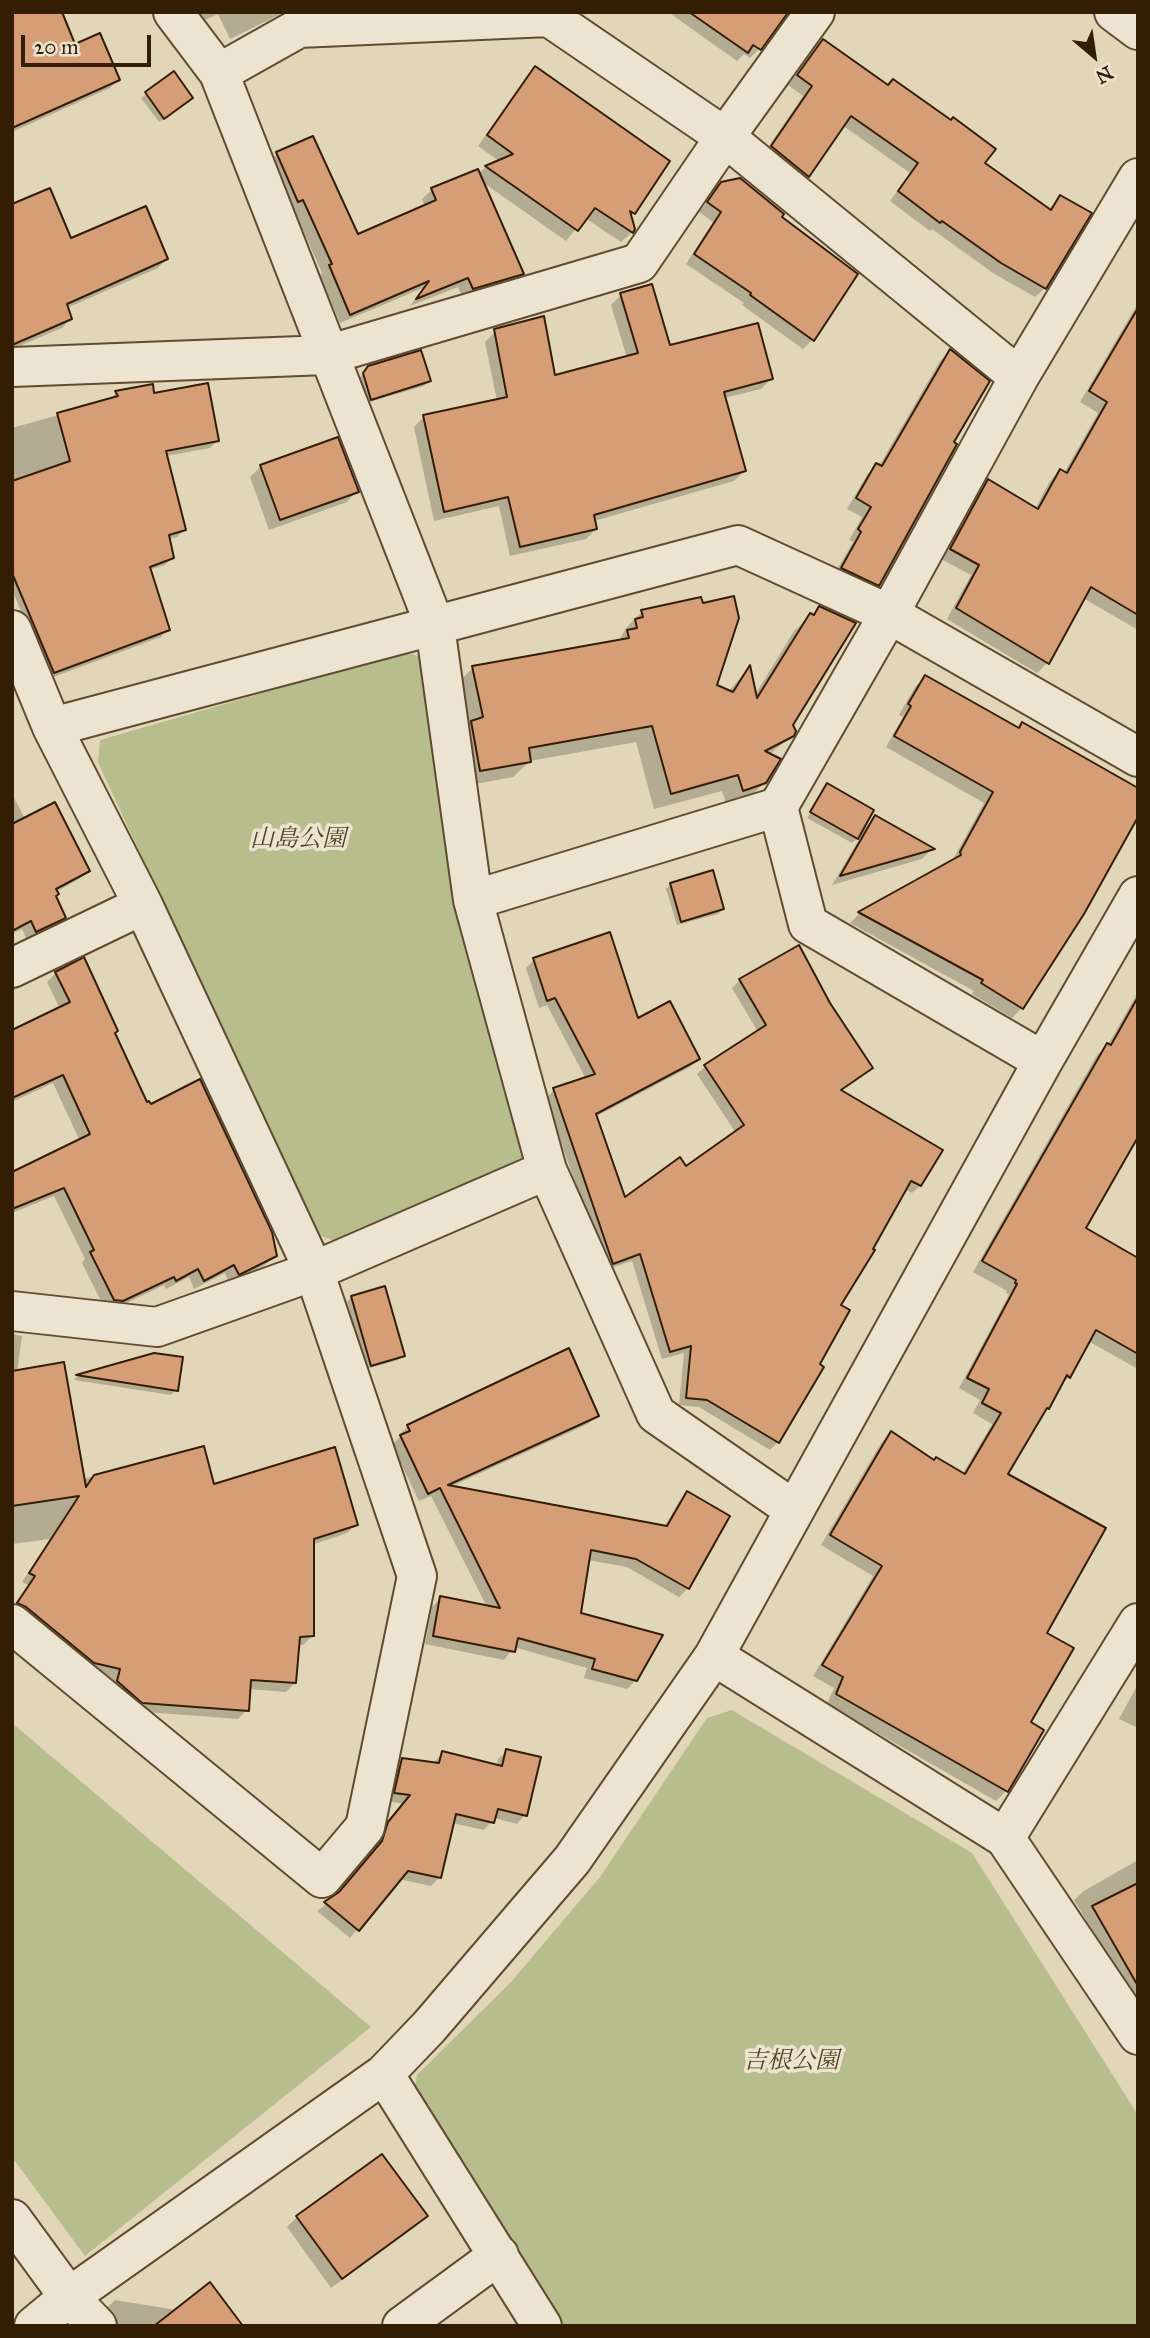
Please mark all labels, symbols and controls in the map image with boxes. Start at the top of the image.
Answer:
scale bar [24,21,154,65]
north arrow [1059,21,1129,91]
text: 20 m [34,34,79,60]
text: N [1092,61,1117,89]
park label: 山島公園 [250,826,346,854]
park label: 吉根公園 [743,2048,839,2076]

